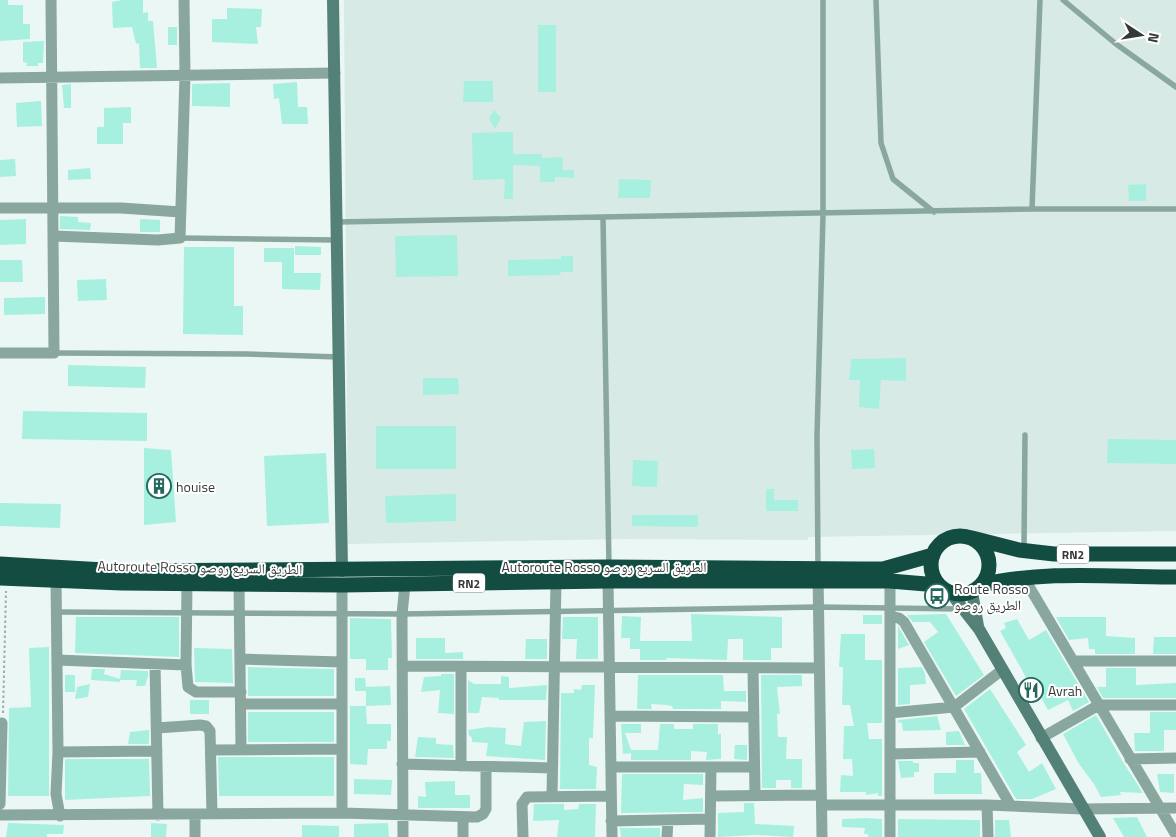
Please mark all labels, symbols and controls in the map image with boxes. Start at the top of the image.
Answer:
north arrow [1116,10,1166,60]
text: N [1143,31,1165,45]
building icon: houise [146,473,172,499]
place label: houise [176,476,215,497]
road number: RN2 [1057,544,1089,564]
street label: Autoroute Rosso الطريق السريع روصو [97,555,303,579]
street label: Autoroute Rosso الطريق السريع روصو [501,556,707,577]
road number: RN2 [453,574,485,592]
place label: Route Rosso الطريق روصو [954,578,1029,615]
bus stop icon: Route Rosso الطريق روصو [924,583,950,609]
restaurant icon: Avrah [1018,677,1044,703]
place label: Avrah [1048,680,1082,701]

